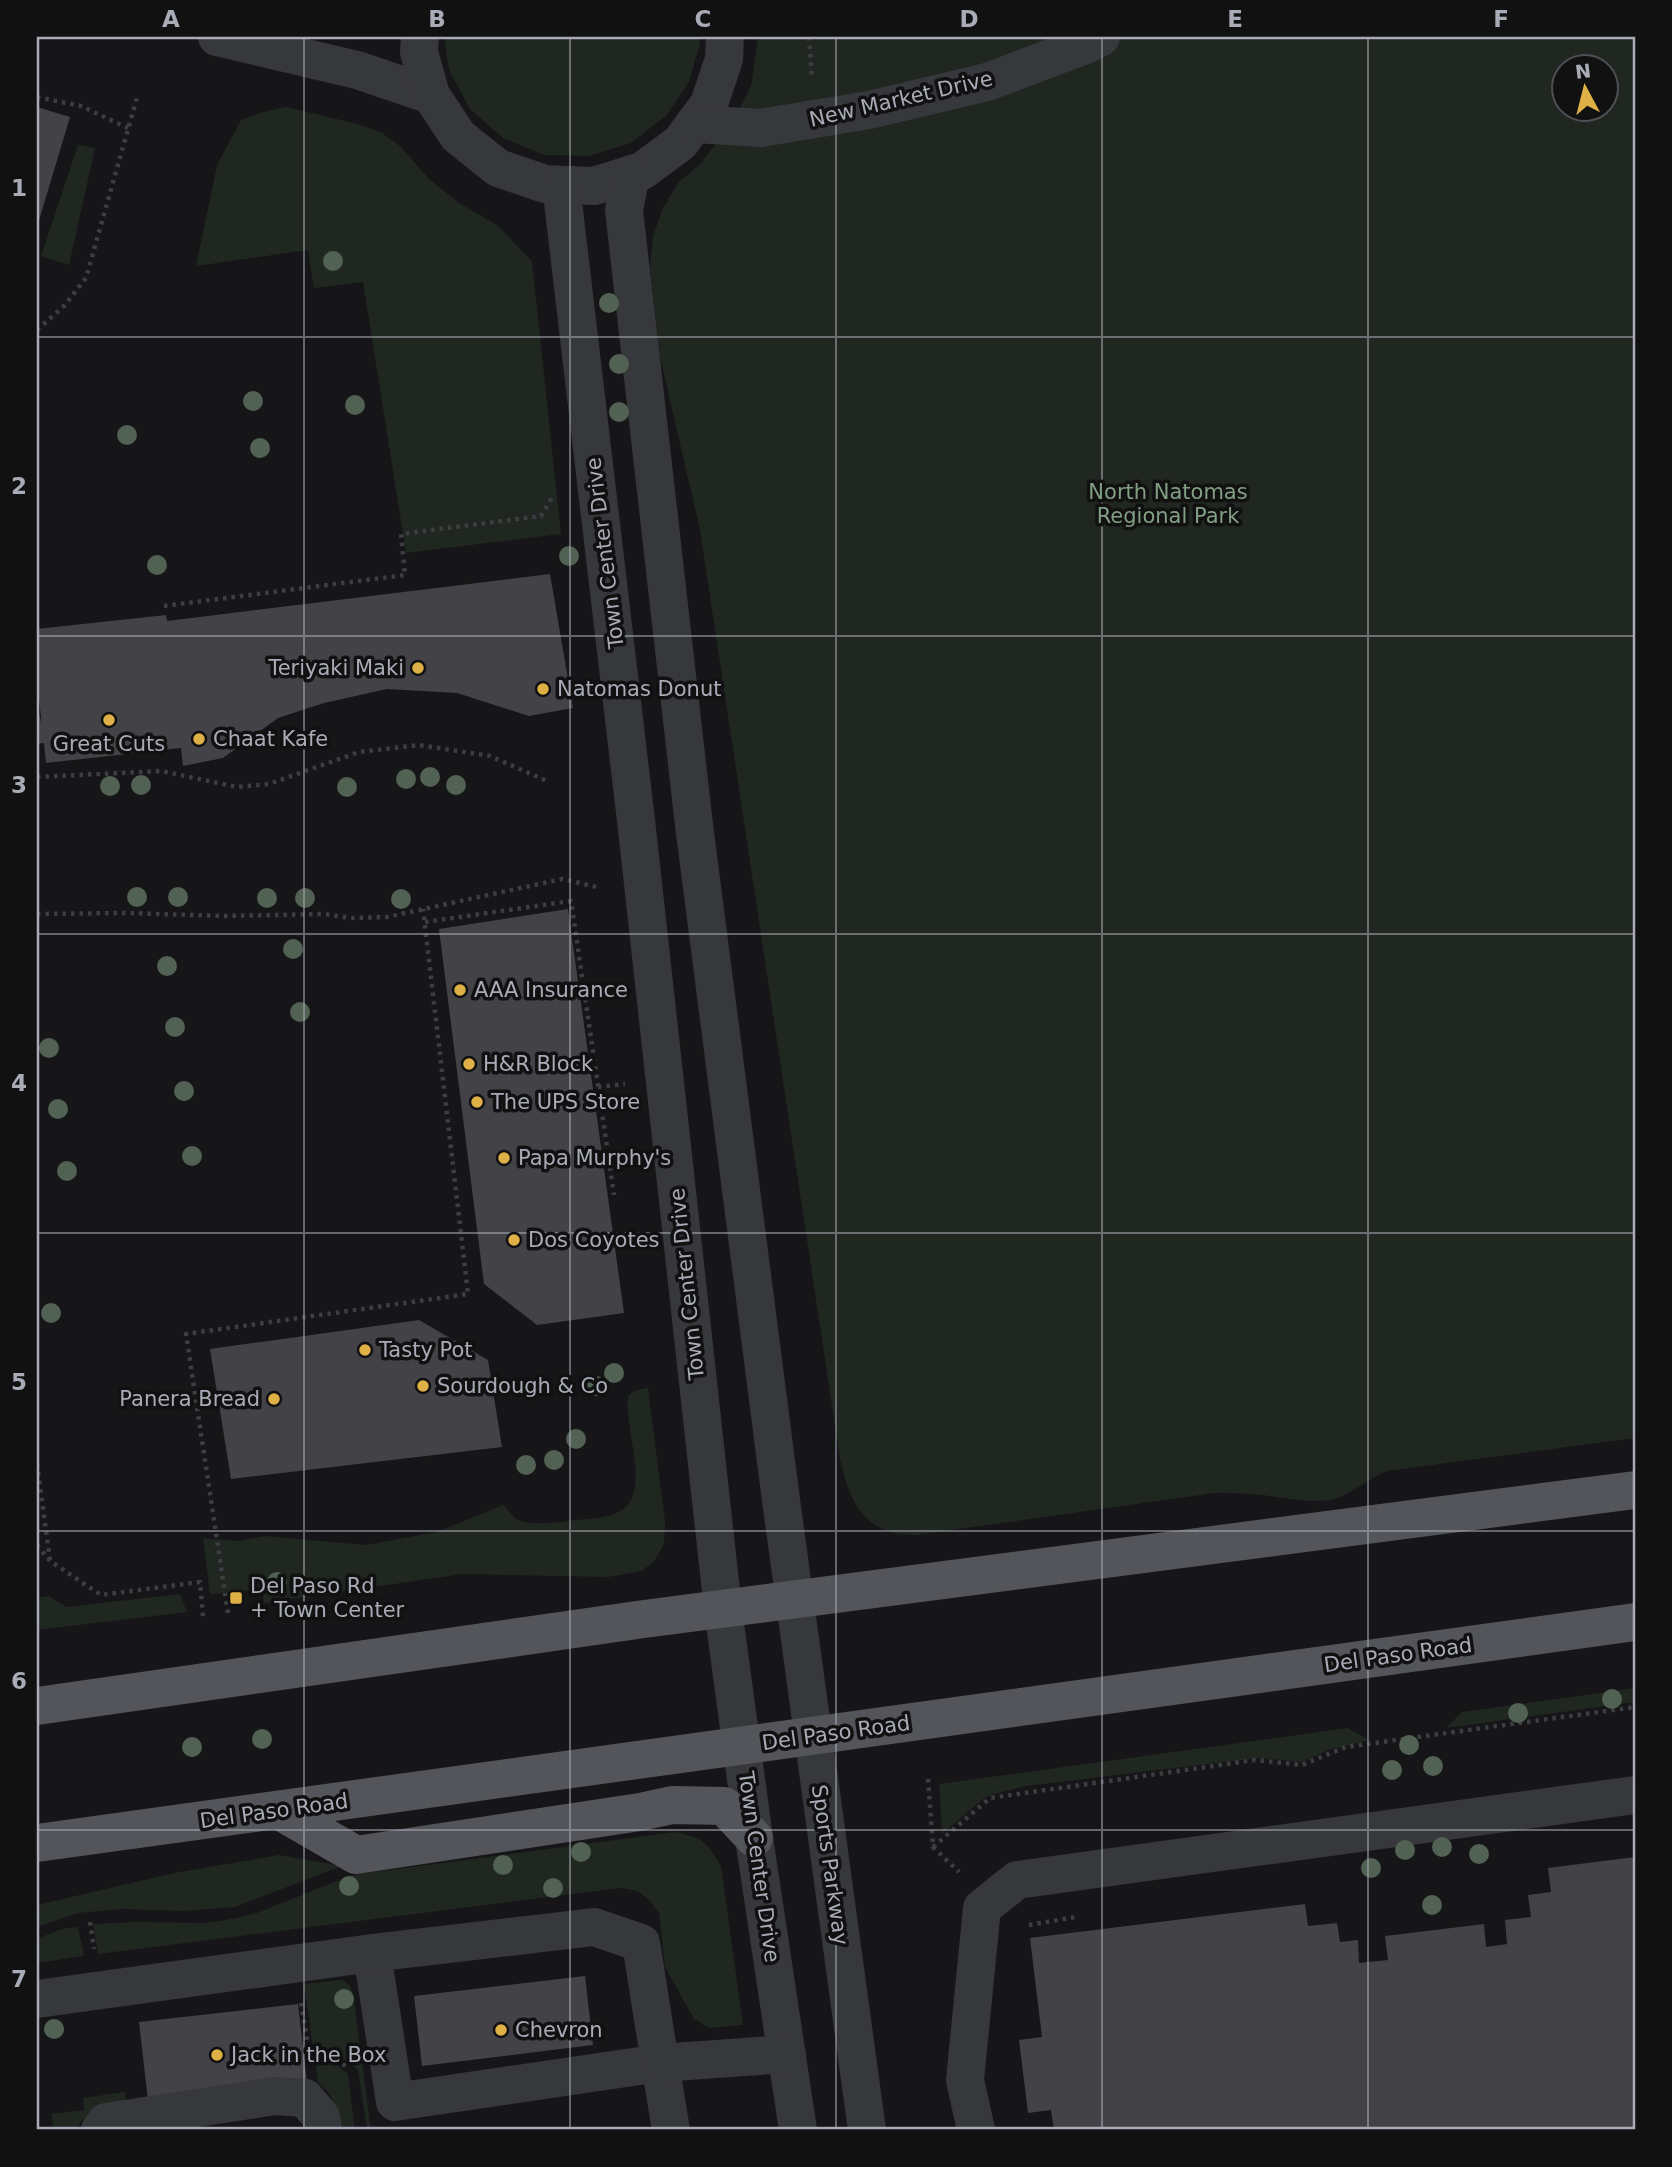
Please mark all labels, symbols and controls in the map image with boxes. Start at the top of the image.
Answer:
text: A [162,6,180,32]
text: B [428,6,446,32]
text: C [695,6,711,32]
text: D [959,6,979,32]
text: E [1227,6,1243,32]
text: F [1493,6,1509,32]
north arrow [1550,52,1620,122]
text: N [1574,59,1592,83]
street label: New Market Drive [807,66,995,132]
text: 1 [11,175,27,201]
street label: Town Center Drive [581,456,629,651]
text: 2 [11,473,27,499]
park label: North Natomas Regional Park [1088,480,1248,528]
place label: Teriyaki Maki [267,656,404,680]
marker: Teriyaki Maki [410,660,426,676]
place label: Natomas Donut [557,677,721,701]
marker: Natomas Donut [535,681,551,697]
marker: Great Cuts [101,712,117,728]
place label: Chaat Kafe [213,727,328,751]
marker: Chaat Kafe [191,731,207,747]
place label: Great Cuts [53,732,165,756]
text: 3 [11,772,27,798]
place label: AAA Insurance [474,978,628,1002]
marker: AAA Insurance [452,982,468,998]
place label: H&R Block [483,1052,594,1076]
marker: H&R Block [461,1056,477,1072]
text: 4 [11,1070,27,1096]
place label: The UPS Store [490,1090,640,1114]
marker: The UPS Store [469,1094,485,1110]
place label: Papa Murphy's [518,1146,671,1170]
marker: Papa Murphy's [496,1150,512,1166]
street label: Town Center Drive [665,1187,709,1382]
place label: Dos Coyotes [528,1228,660,1252]
marker: Dos Coyotes [506,1232,522,1248]
place label: Tasty Pot [378,1338,473,1362]
marker: Tasty Pot [357,1342,373,1358]
text: 5 [11,1369,27,1395]
place label: Sourdough & Co [437,1374,608,1398]
marker: Sourdough & Co [415,1378,431,1394]
place label: Panera Bread [119,1387,260,1411]
marker: Panera Bread [266,1391,282,1407]
place label: Del Paso Rd + Town Center [250,1574,405,1622]
marker: Del Paso Rd + Town Center [228,1590,244,1606]
street label: Del Paso Road [1322,1633,1474,1677]
text: 6 [11,1668,27,1694]
street label: Del Paso Road [760,1711,912,1755]
street label: Town Center Drive [734,1769,784,1964]
street label: Sports Parkway [807,1783,853,1947]
street label: Del Paso Road [198,1789,350,1833]
text: 7 [11,1966,27,1992]
place label: Chevron [515,2018,603,2042]
marker: Chevron [493,2022,509,2038]
place label: Jack in the Box [229,2043,386,2067]
marker: Jack in the Box [209,2047,225,2063]

